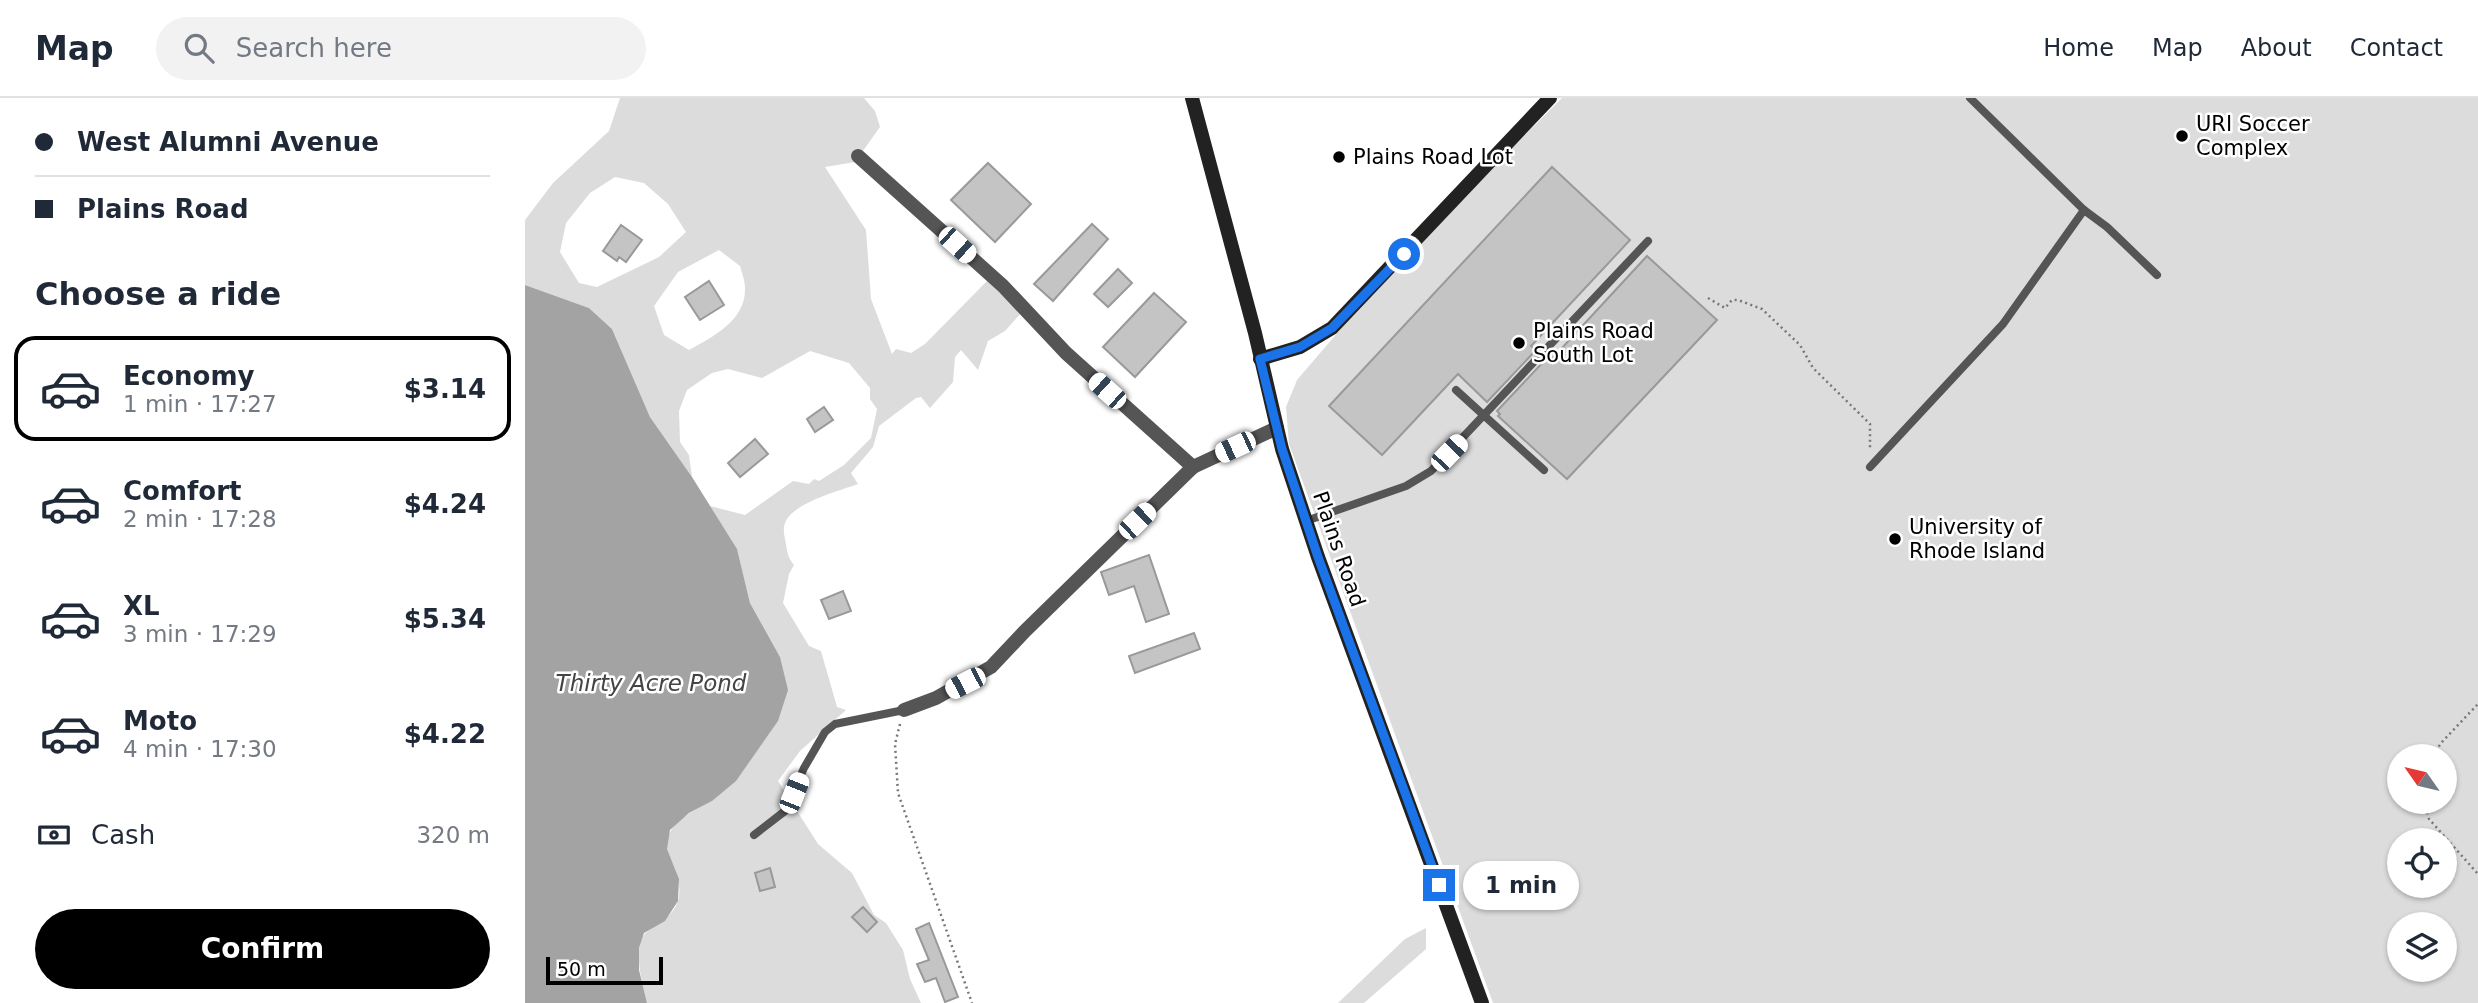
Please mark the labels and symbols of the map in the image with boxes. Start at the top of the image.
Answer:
place label: URI Soccer Complex [2196,112,2310,160]
marker: URI Soccer Complex [2174,128,2190,144]
place label: Plains Road Lot [1353,145,1513,169]
marker: Plains Road Lot [1331,149,1347,165]
car [935,223,980,267]
route start [1388,238,1420,270]
place label: Plains Road South Lot [1533,319,1654,367]
marker: Plains Road South Lot [1511,335,1527,351]
car [1085,369,1130,413]
car [1212,429,1259,465]
car [1427,431,1472,475]
street label: Plains Road [1308,488,1370,610]
car [1115,499,1160,543]
place label: University of Rhode Island [1909,515,2045,563]
marker: University of Rhode Island [1887,531,1903,547]
car [942,664,989,702]
water label: Thirty Acre Pond [556,670,747,696]
north arrow [2387,744,2457,814]
car [777,770,812,816]
callout: 1 min [1464,860,1579,910]
route end [1423,869,1455,901]
scale bar [546,954,663,986]

